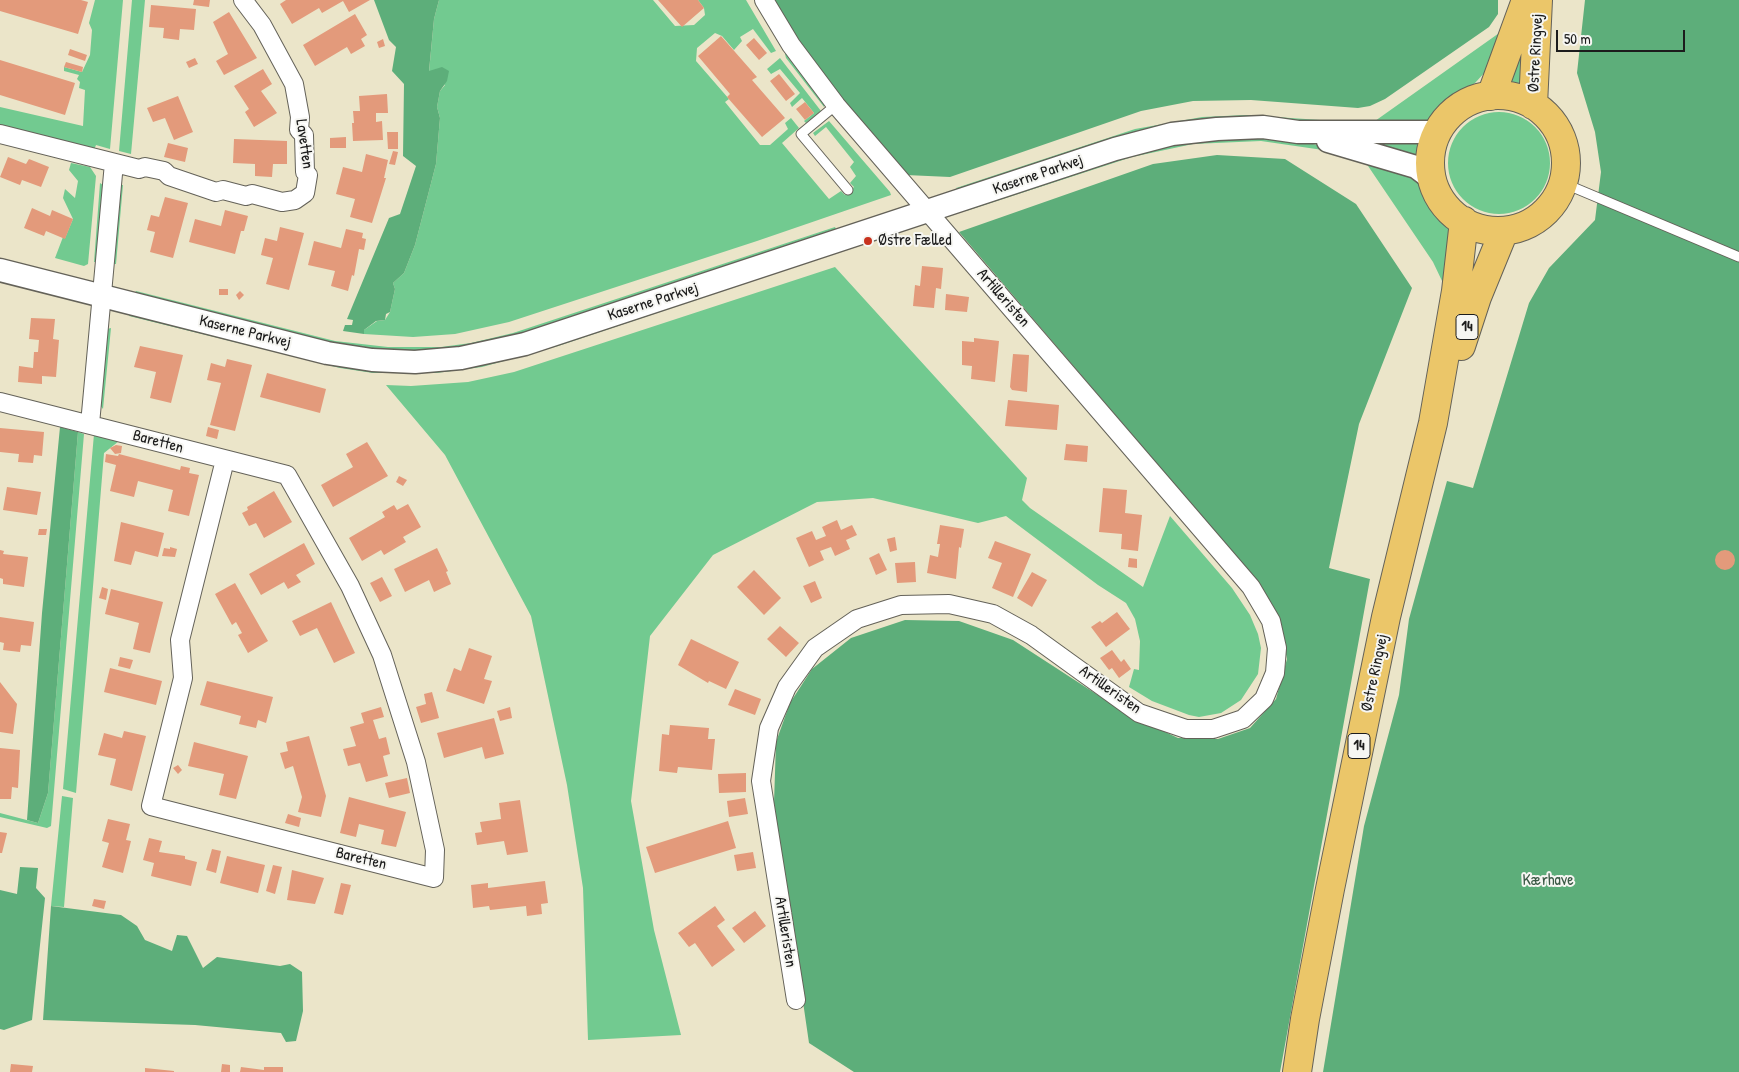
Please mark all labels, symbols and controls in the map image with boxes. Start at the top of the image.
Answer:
street label: Østre Ringvej [1524,13,1548,93]
scale bar [1559,20,1688,52]
text: 50 m [1564,28,1591,49]
street label: Lavetten [291,118,317,170]
street label: Kaserne Parkvej [990,151,1086,199]
place label: Østre Fælled [878,231,951,251]
marker: Østre Fælled [862,235,874,247]
street label: Artilleristen [972,265,1034,331]
street label: Kaserne Parkvej [605,278,701,326]
street label: Kaserne Parkvej [197,311,293,353]
road number: 14 [1456,314,1478,340]
street label: Baretten [131,426,185,458]
street label: Østre Ringvej [1357,633,1393,713]
street label: Artilleristen [1075,662,1145,718]
road number: 14 [1348,734,1370,758]
street label: Baretten [334,843,388,875]
park label: Kærhave [1522,871,1574,891]
street label: Artilleristen [770,895,800,969]

